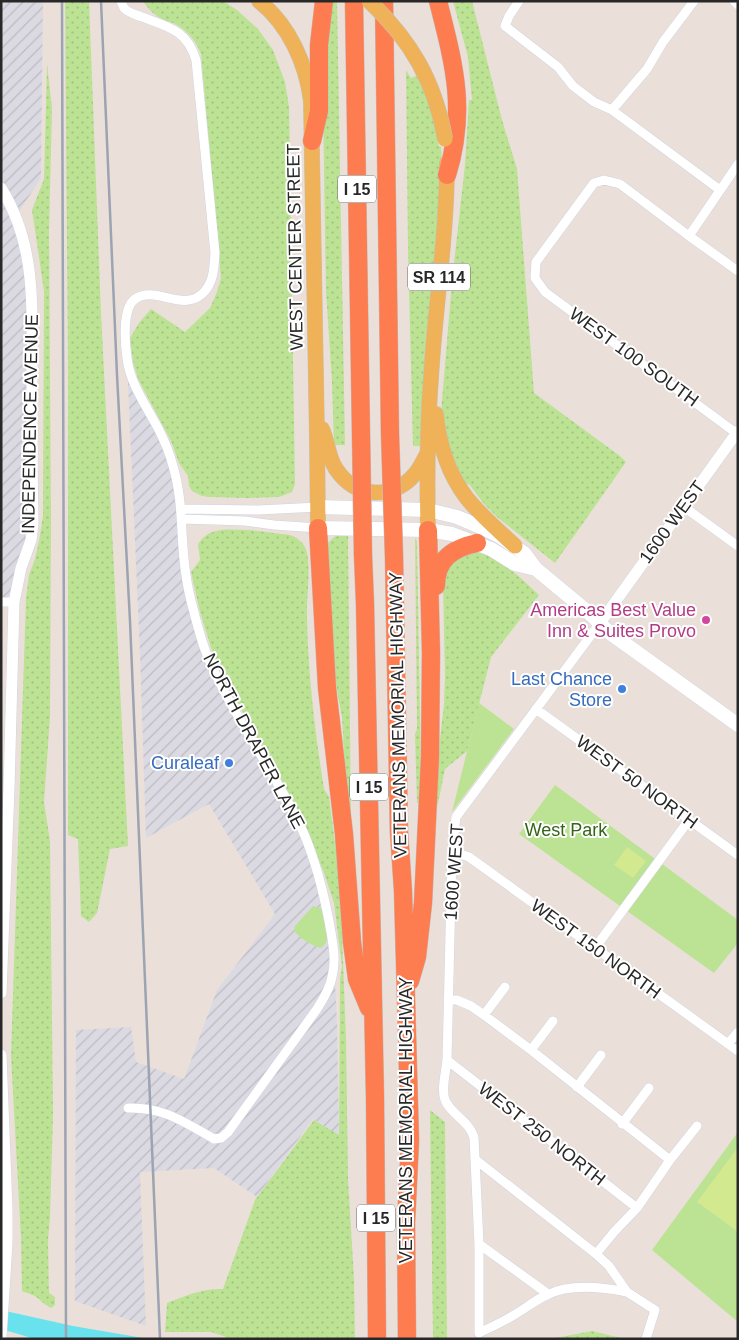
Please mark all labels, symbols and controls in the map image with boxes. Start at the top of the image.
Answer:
street label: WEST CENTER STREET [283,143,307,351]
road number: I 15 [338,175,376,202]
road number: SR 114 [408,264,470,290]
street label: WEST 100 SOUTH [566,303,702,411]
street label: INDEPENDENCE AVENUE [18,314,42,534]
street label: 1600 WEST [635,477,709,567]
street label: VETERANS MEMORIAL HIGHWAY [386,572,410,858]
place label: Americas Best Value Inn & Suites Provo [530,600,696,641]
marker: Americas Best Value Inn & Suites Provo [700,614,712,626]
street label: NORTH DRAPER LANE [199,650,309,832]
place label: Last Chance Store [511,669,612,710]
marker: Last Chance Store [616,683,628,695]
street label: WEST 50 NORTH [572,731,702,833]
place label: Curaleaf [151,753,220,773]
marker: Curaleaf [223,757,235,769]
road number: I 15 [350,774,388,800]
park label: West Park [525,820,608,840]
street label: 1600 WEST [441,823,467,921]
street label: WEST 150 NORTH [527,895,665,1003]
street label: VETERANS MEMORIAL HIGHWAY [396,977,416,1263]
street label: WEST 250 NORTH [475,1078,609,1190]
road number: I 15 [357,1204,395,1232]

